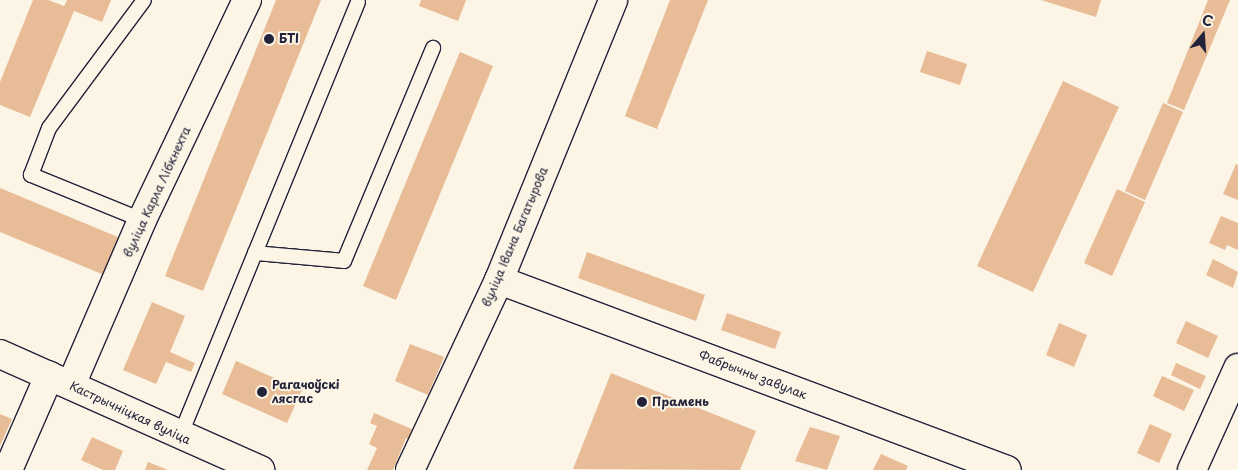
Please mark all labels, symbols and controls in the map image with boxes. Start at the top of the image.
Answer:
text: С [1200,9,1216,32]
north arrow [1178,10,1228,60]
place label: БТІ [279,32,299,46]
marker: БТІ [263,33,275,45]
street label: вуліца Карла Лібкнехта [120,124,194,260]
street label: вуліца Івана Багатырова [479,165,551,309]
street label: Фабрычны завулак [696,348,810,402]
place label: Рагачоўскі лясгас [272,378,339,406]
street label: Кастрычніцкая вуліца [67,379,193,447]
marker: Рагачоўскі лясгас [256,386,268,398]
place label: Прамень [652,395,709,409]
marker: Прамень [636,396,648,408]

